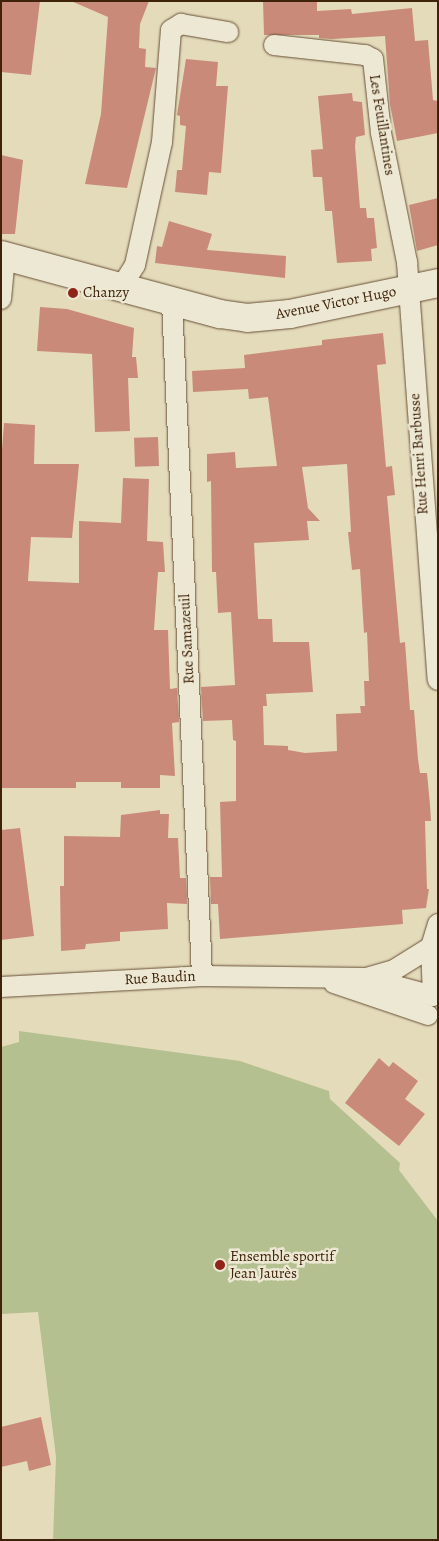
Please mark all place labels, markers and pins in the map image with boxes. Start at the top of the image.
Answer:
place label: Chanzy [83,284,129,302]
marker: Chanzy [67,287,79,299]
place label: Ensemble sportif Jean Jaurès [230,1247,334,1282]
marker: Ensemble sportif Jean Jaurès [214,1259,226,1271]

